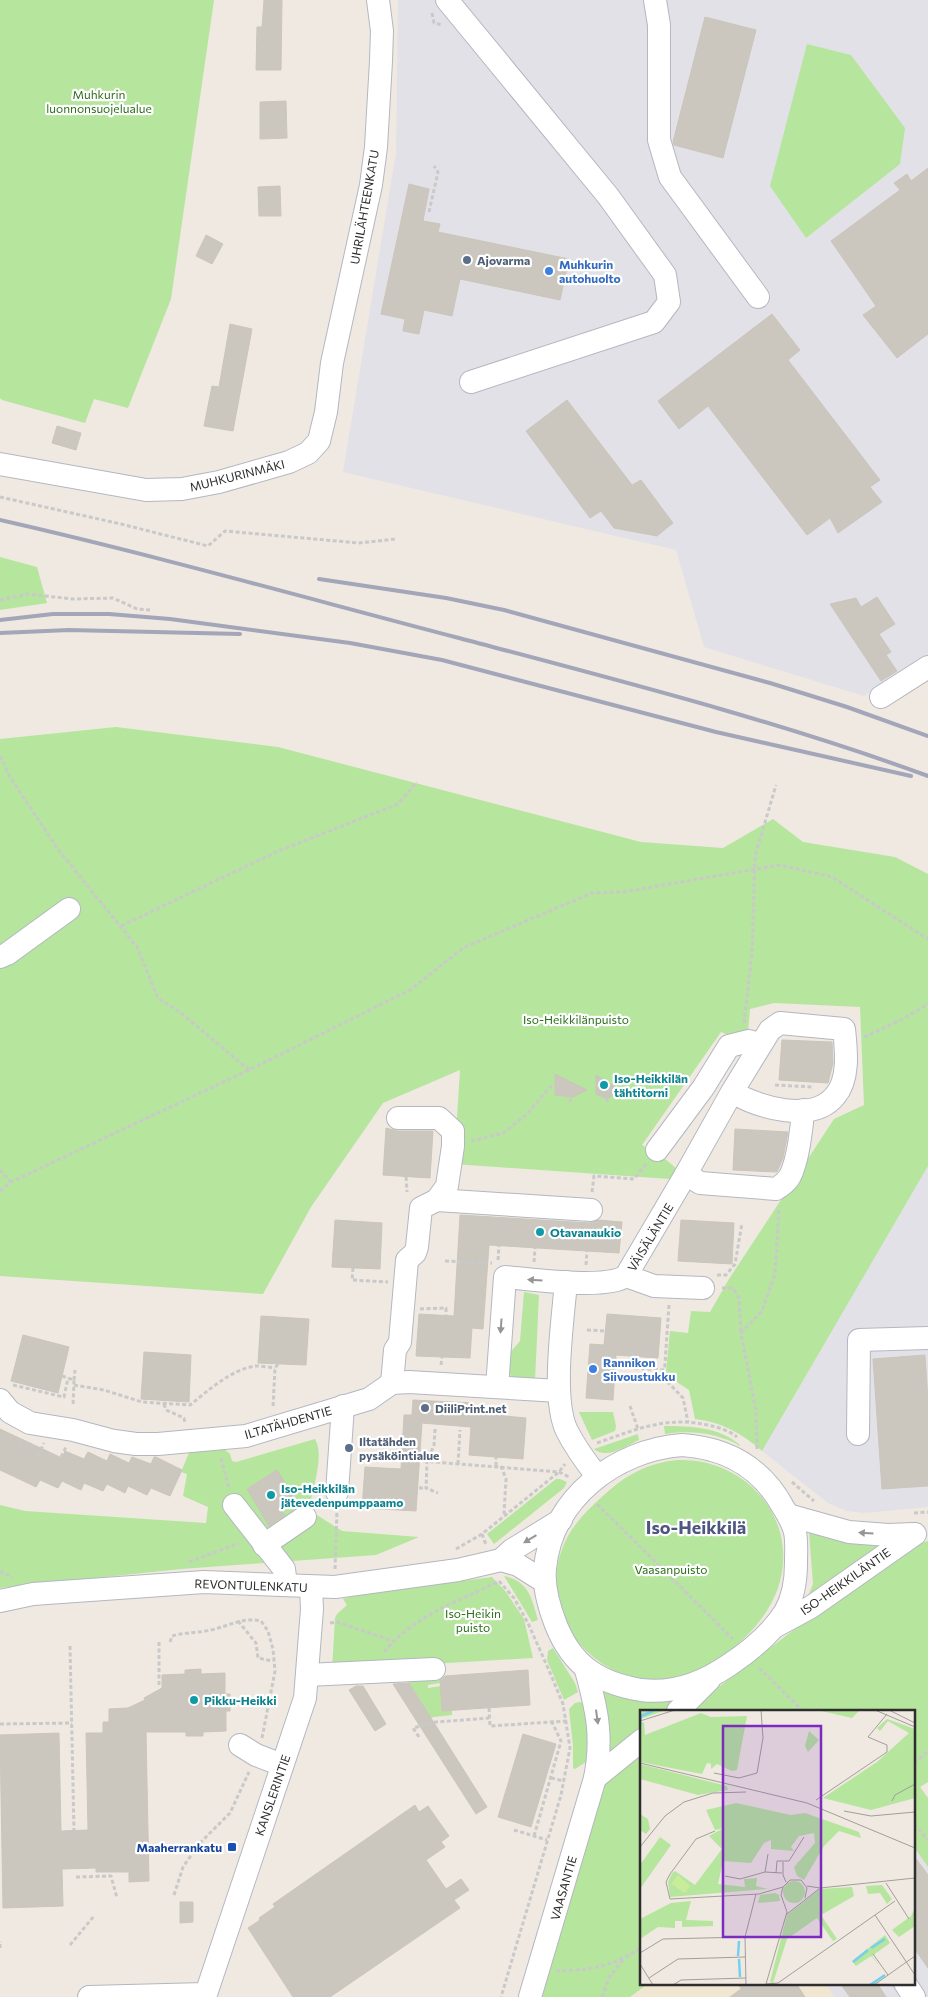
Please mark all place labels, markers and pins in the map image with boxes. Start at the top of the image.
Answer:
place label: Ajovarma [477,253,530,267]
marker: Ajovarma [461,254,473,266]
place label: Muhkurin autohuolto [559,257,621,285]
marker: Muhkurin autohuolto [543,265,555,277]
place label: Iso-Heikkilän tähtitorni [614,1071,688,1099]
marker: Iso-Heikkilän tähtitorni [598,1079,610,1091]
place label: Otavanaukio [550,1225,621,1239]
marker: Otavanaukio [534,1226,546,1238]
place label: Rannikon Siivoustukku [603,1355,675,1383]
marker: Rannikon Siivoustukku [587,1363,599,1375]
place label: DiiliPrint.net [435,1401,507,1415]
marker: DiiliPrint.net [419,1402,431,1414]
place label: Iltatähden pysäköintialue [359,1434,439,1462]
marker: Iltatähden pysäköintialue [343,1442,355,1454]
place label: Iso-Heikkilän jätevedenpumppaamo [280,1481,404,1509]
marker: Iso-Heikkilän jätevedenpumppaamo [265,1489,277,1501]
place label: Pikku-Heikki [204,1693,277,1707]
marker: Pikku-Heikki [188,1694,200,1706]
place label: Maaherrankatu [136,1840,222,1854]
marker: Maaherrankatu [226,1841,238,1853]

